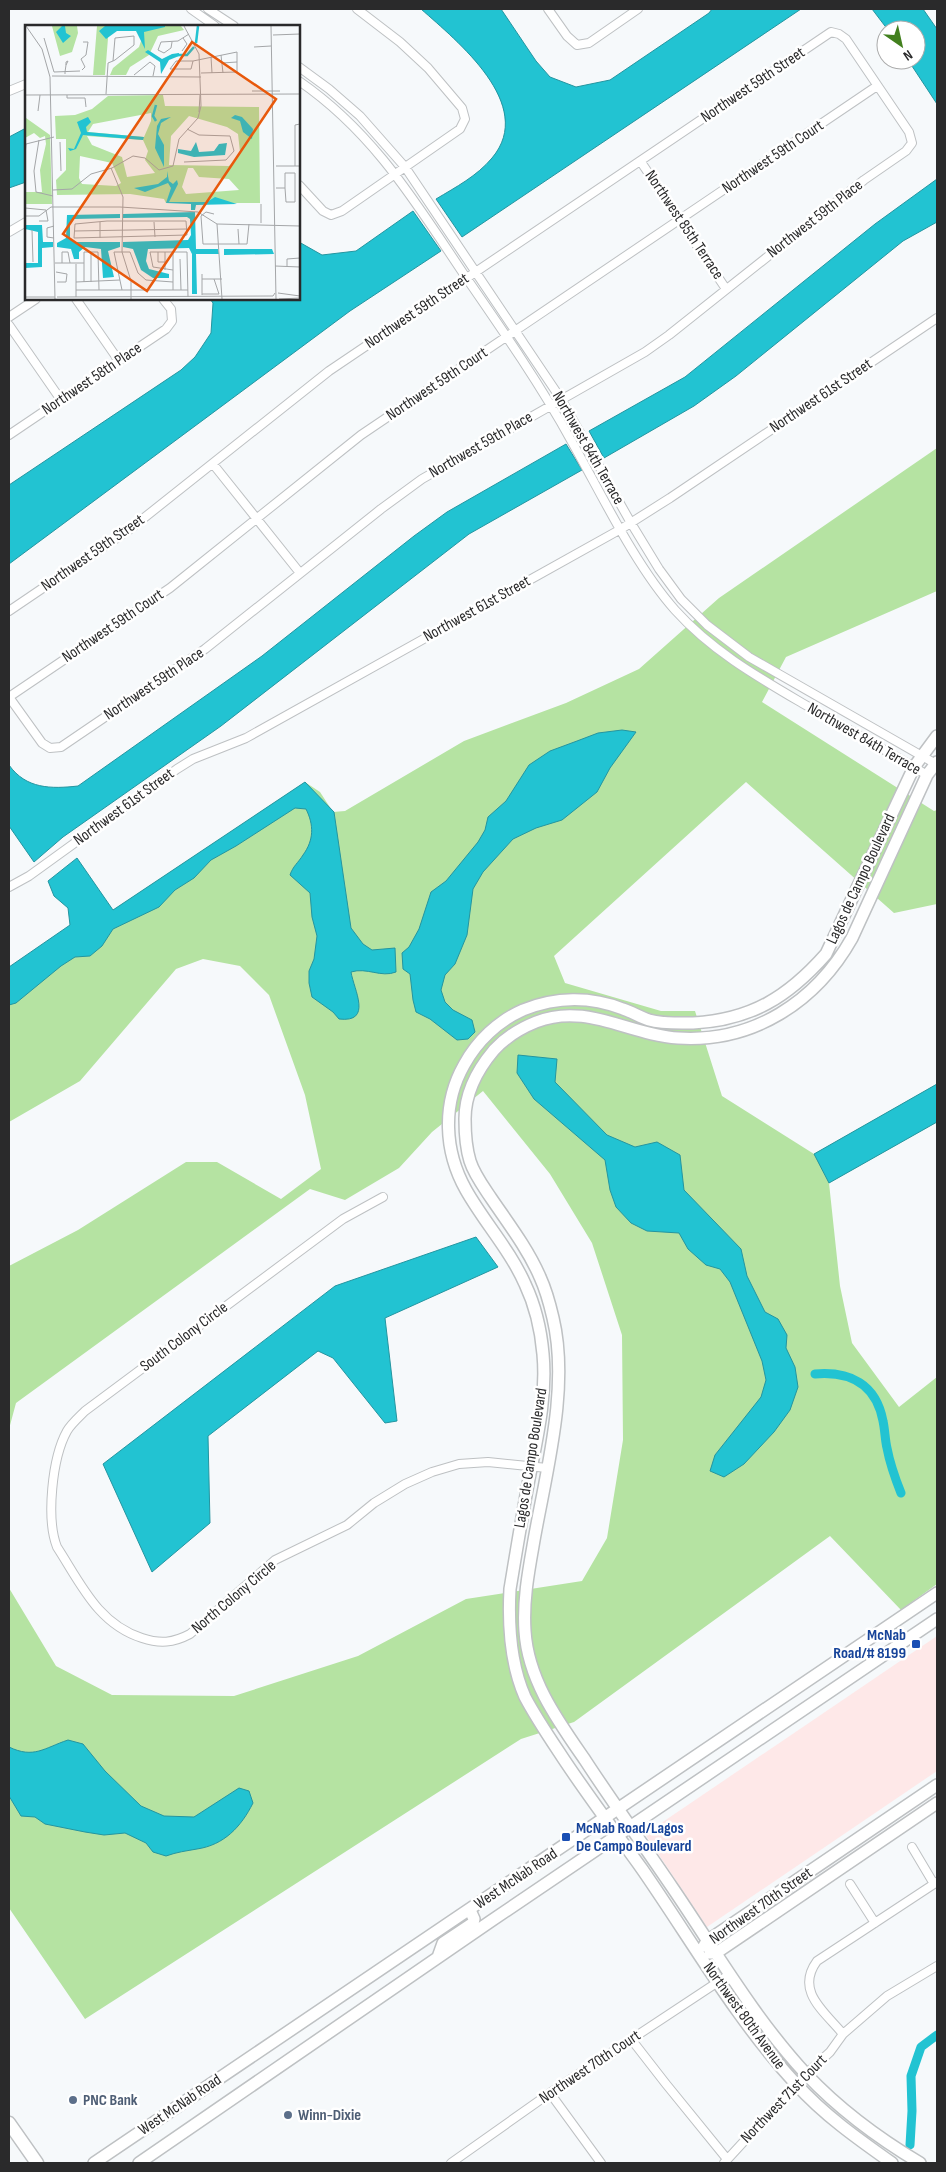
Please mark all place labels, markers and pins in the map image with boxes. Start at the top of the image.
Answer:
place label: McNab Road/# 8199 [833,1626,906,1663]
marker: McNab Road/# 8199 [910,1638,922,1650]
place label: McNab Road/Lagos De Campo Boulevard [576,1819,692,1856]
marker: McNab Road/Lagos De Campo Boulevard [560,1831,572,1843]
place label: PNC Bank [83,2091,138,2110]
marker: PNC Bank [67,2094,79,2106]
place label: Winn-Dixie [298,2106,361,2125]
marker: Winn-Dixie [282,2109,294,2121]

